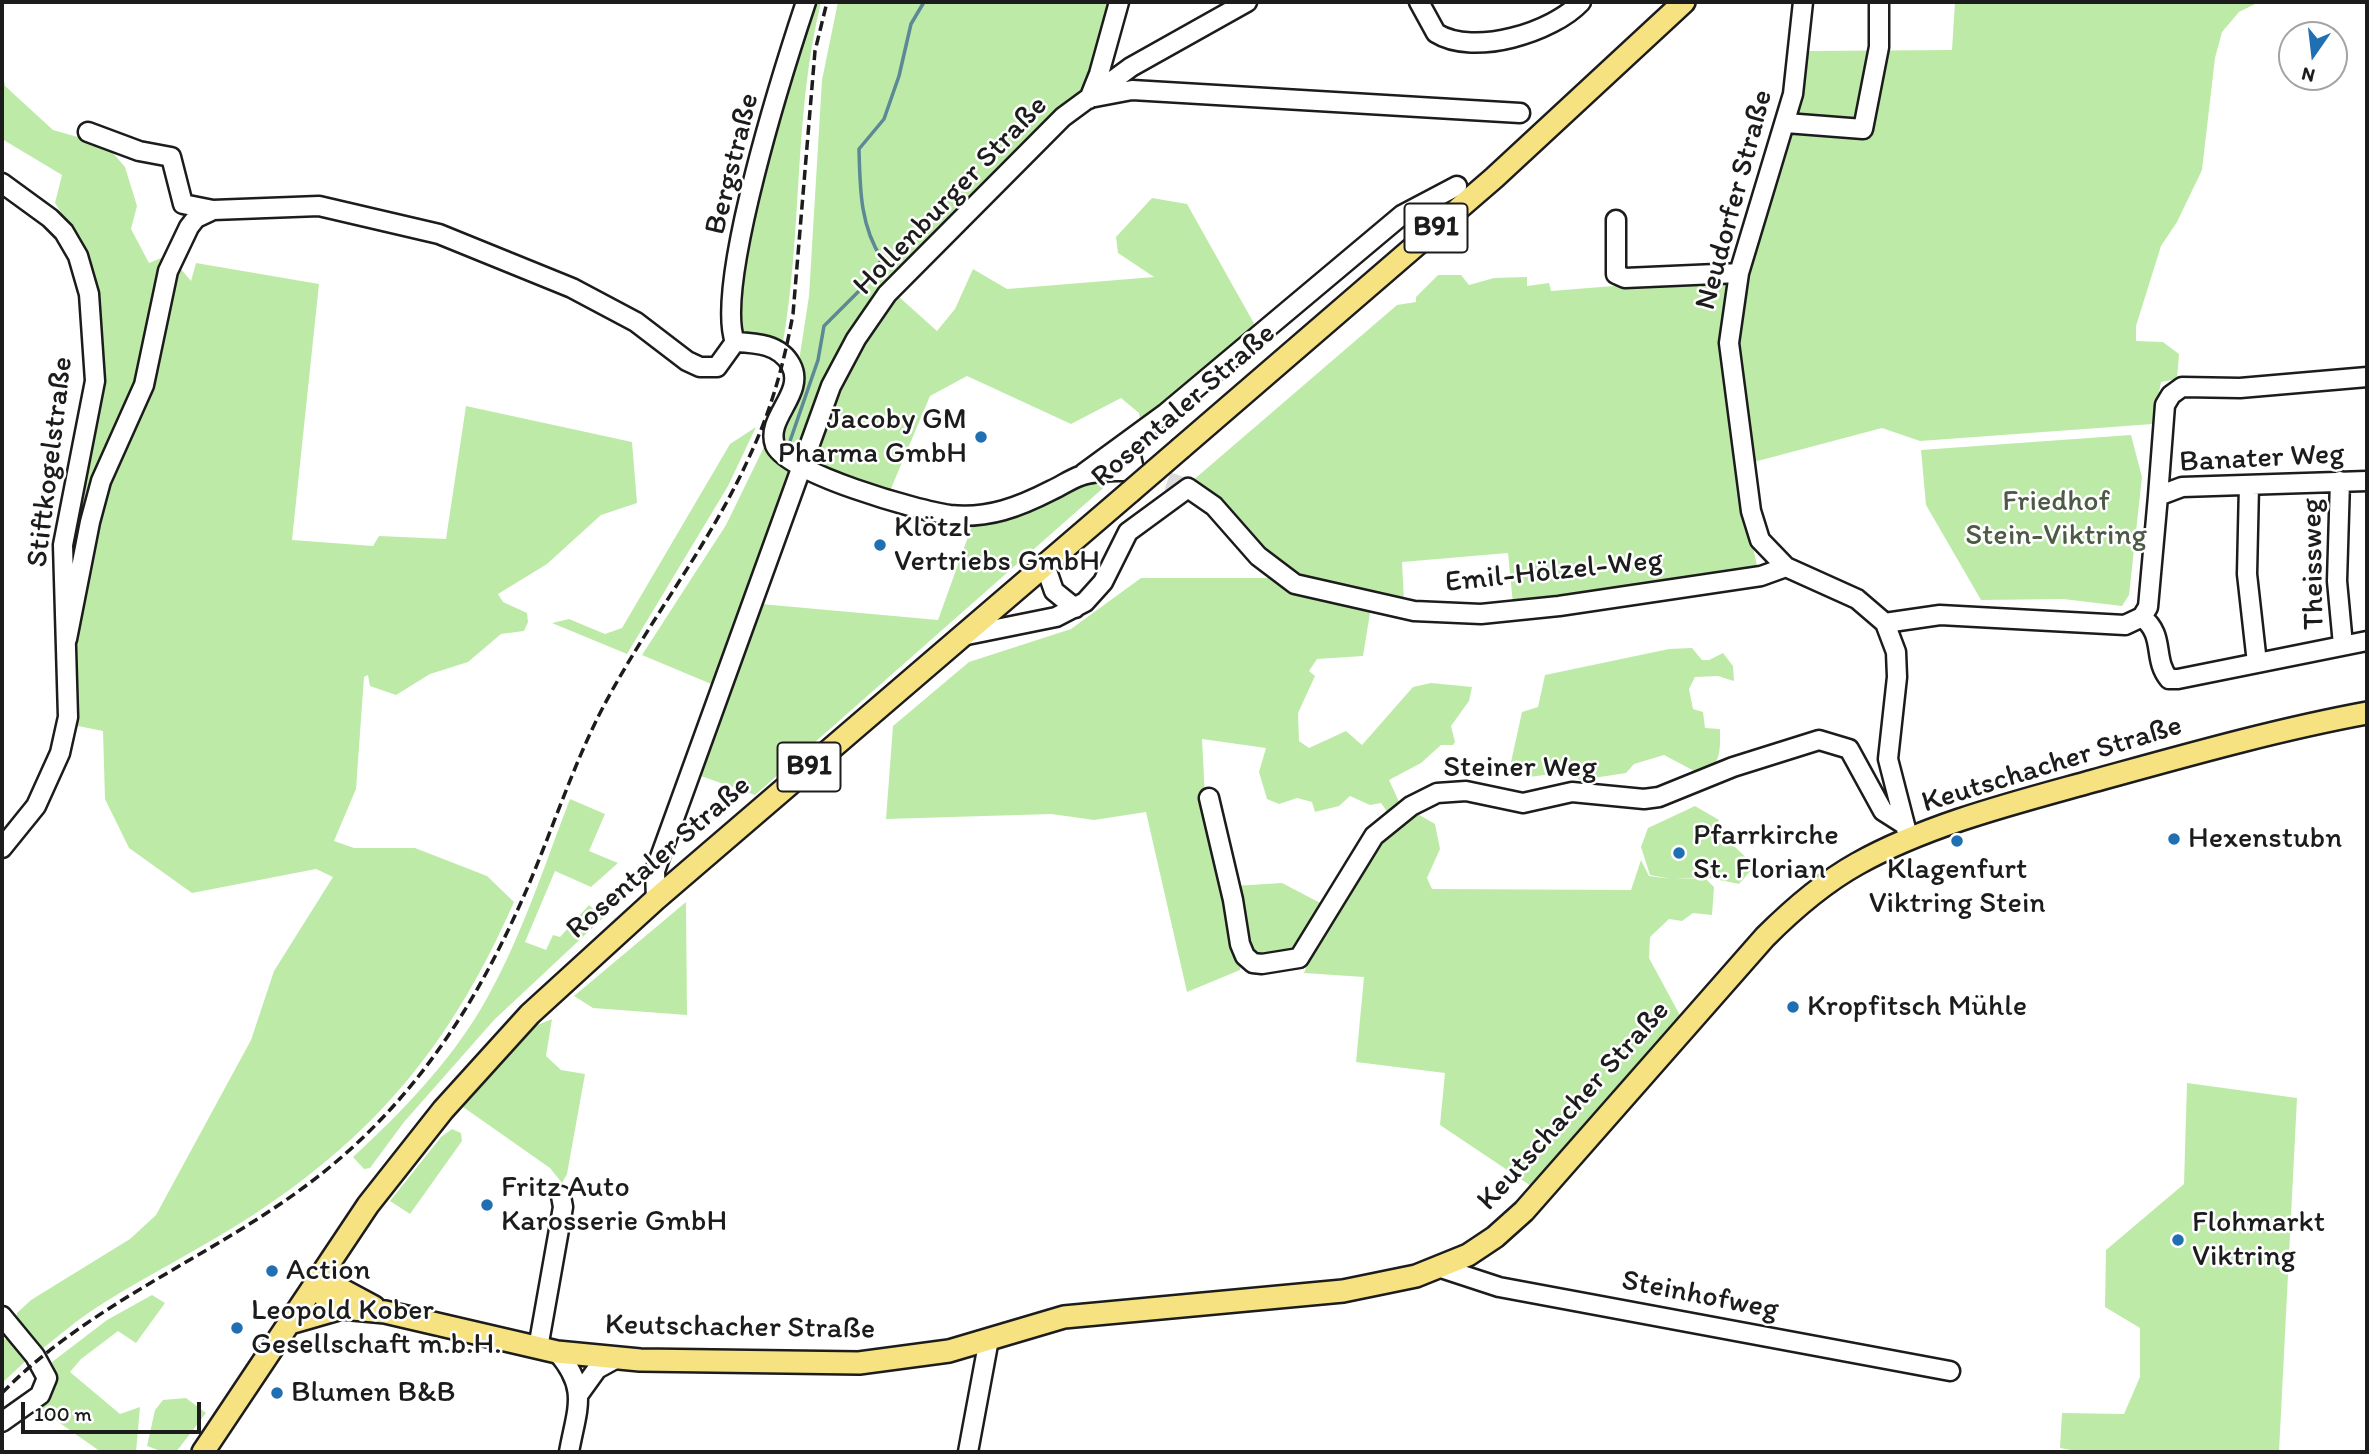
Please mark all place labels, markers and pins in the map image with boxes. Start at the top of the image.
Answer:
place label: Jacoby GM Pharma GmbH [778,402,967,472]
marker: Jacoby GM Pharma GmbH [973,429,989,445]
place label: Klötzl Vertriebs GmbH [894,510,1100,580]
marker: Klötzl Vertriebs GmbH [872,537,888,553]
place label: Pfarrkirche St. Florian [1693,818,1839,888]
place label: Hexenstubn [2188,821,2342,857]
marker: Hexenstubn [2166,831,2182,847]
marker: Klagenfurt Viktring Stein [1949,833,1965,849]
marker: Pfarrkirche St. Florian [1671,845,1687,861]
place label: Klagenfurt Viktring Stein [1869,852,2045,922]
place label: Kropfitsch Mühle [1807,989,2027,1025]
marker: Kropfitsch Mühle [1785,999,1801,1015]
place label: Fritz Auto Karosserie GmbH [501,1170,727,1240]
marker: Fritz Auto Karosserie GmbH [479,1197,495,1213]
place label: Flohmarkt Viktring [2192,1205,2325,1276]
marker: Flohmarkt Viktring [2170,1232,2186,1248]
place label: Action [286,1253,370,1289]
marker: Action [264,1263,280,1279]
place label: Leopold Kober Gesellschaft m.b.H. [251,1293,502,1364]
marker: Leopold Kober Gesellschaft m.b.H. [229,1320,245,1336]
place label: Blumen B&B [291,1375,455,1411]
marker: Blumen B&B [269,1385,285,1401]

